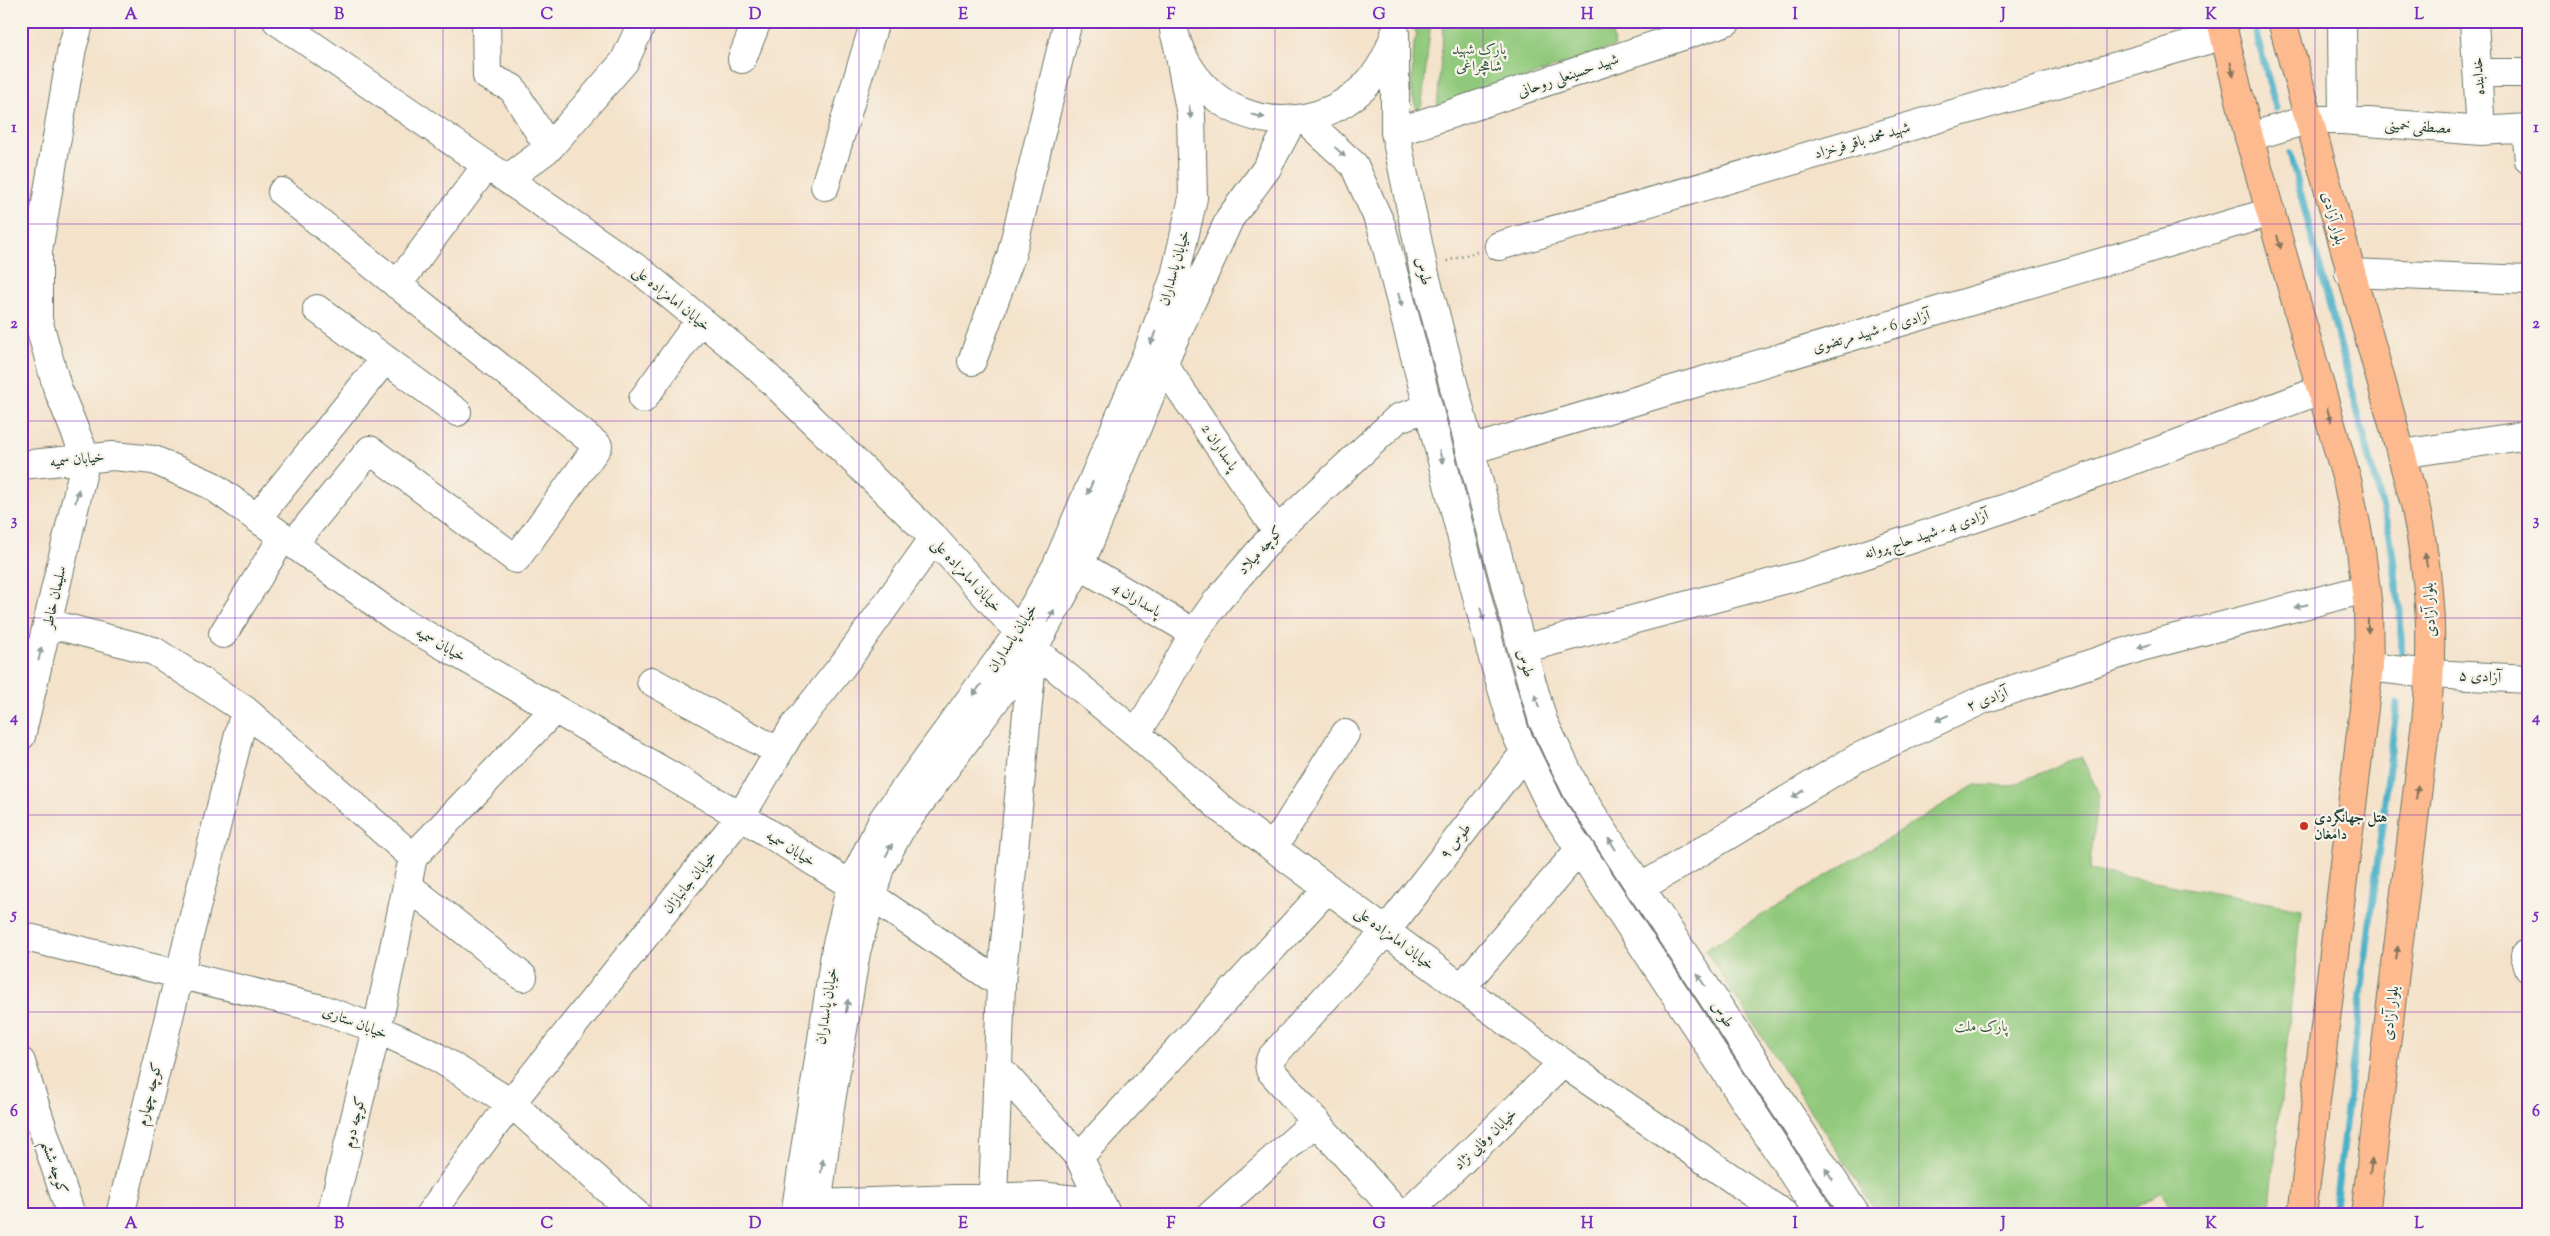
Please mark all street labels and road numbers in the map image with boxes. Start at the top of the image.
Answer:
street label: شهید حسینعلی روحانی [1515,49,1622,104]
street label: خدابنده [2468,56,2491,96]
street label: مصطفی خمینی [2384,115,2452,140]
street label: شهید محمد باقر فرخزاد [1812,118,1913,165]
street label: بلوار آزادی [2315,189,2350,248]
street label: خیابان پاسداران [1155,228,1196,309]
street label: طوس [1409,255,1436,288]
street label: خیابان امامزاده علی [628,261,714,337]
street label: آزادی 6 - شهید مرتضوی [1810,305,1934,359]
street label: پاسداران 2 [1195,420,1243,477]
street label: خیابان سمیه [49,447,106,474]
street label: آزادی 4 - شهید حاج پروانه [1862,505,1993,566]
street label: کوچه میلاد [1233,522,1289,580]
street label: خیابان امامزاده علی [926,534,1006,618]
street label: سلیمان خاطر [38,564,73,633]
street label: پاسداران 4 [1108,577,1166,624]
street label: بلوار آزادی [2419,582,2442,638]
street label: خیابان پاسداران [983,600,1043,677]
street label: خیابان سمیه [411,623,469,668]
street label: طوس [1511,647,1539,680]
street label: آزادی ۵ [2458,666,2504,689]
street label: آزادی ۲ [1964,682,2013,718]
street label: طوس ۹ [1435,819,1477,864]
street label: خیابان سمیه [761,826,819,873]
street label: خیابان جانبازان [658,847,722,919]
street label: خیابان امامزاده علی [1350,902,1438,976]
street label: خیابان پاسداران [811,966,844,1046]
street label: بلوار آزادی [2378,985,2405,1042]
street label: طوس [1705,997,1738,1033]
street label: خیابان ستاری [319,1001,390,1045]
street label: کوچه چهارم [132,1060,169,1129]
street label: کوچه دوم [339,1094,373,1151]
street label: خیابان وفایی نژاد [1450,1104,1523,1176]
street label: کوچه ششم [32,1138,72,1198]

